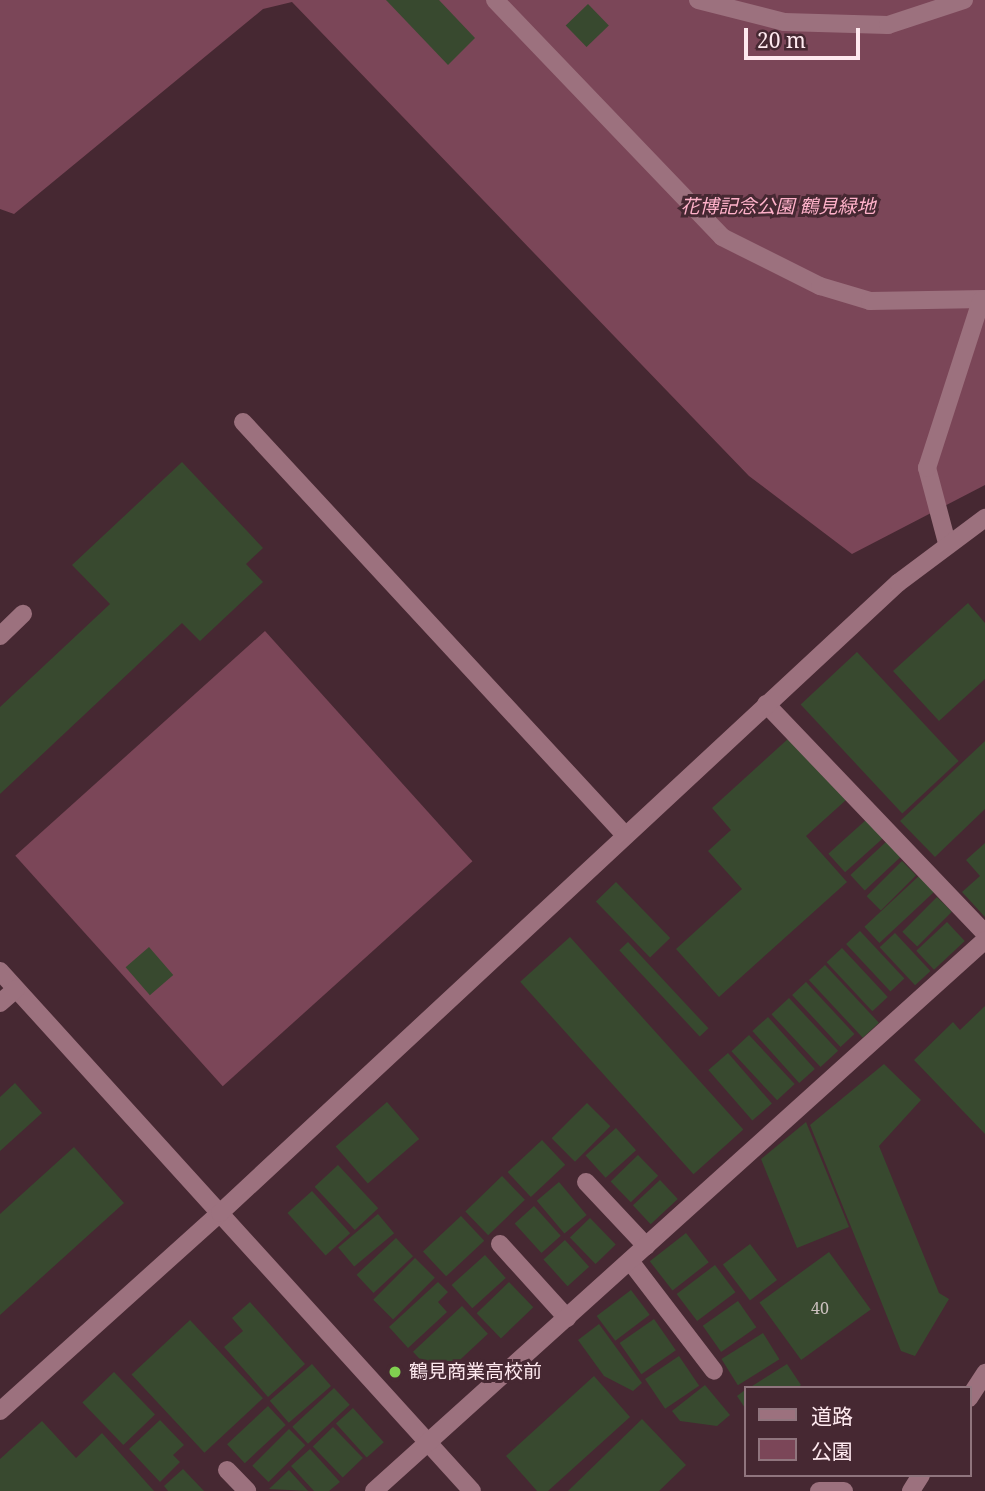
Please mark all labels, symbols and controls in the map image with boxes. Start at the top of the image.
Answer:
scale bar [747,14,862,58]
text: 20 m [757,26,806,54]
park label: 花博記念公園 鶴見緑地 [681,196,875,218]
house number: 40 [811,1298,829,1318]
place label: 鶴見商業高校前 [409,1361,542,1383]
marker: 鶴見商業高校前 [387,1364,403,1380]
legend [744,1386,971,1477]
text: 道路 [811,1402,853,1430]
text: 公園 [811,1437,853,1465]

